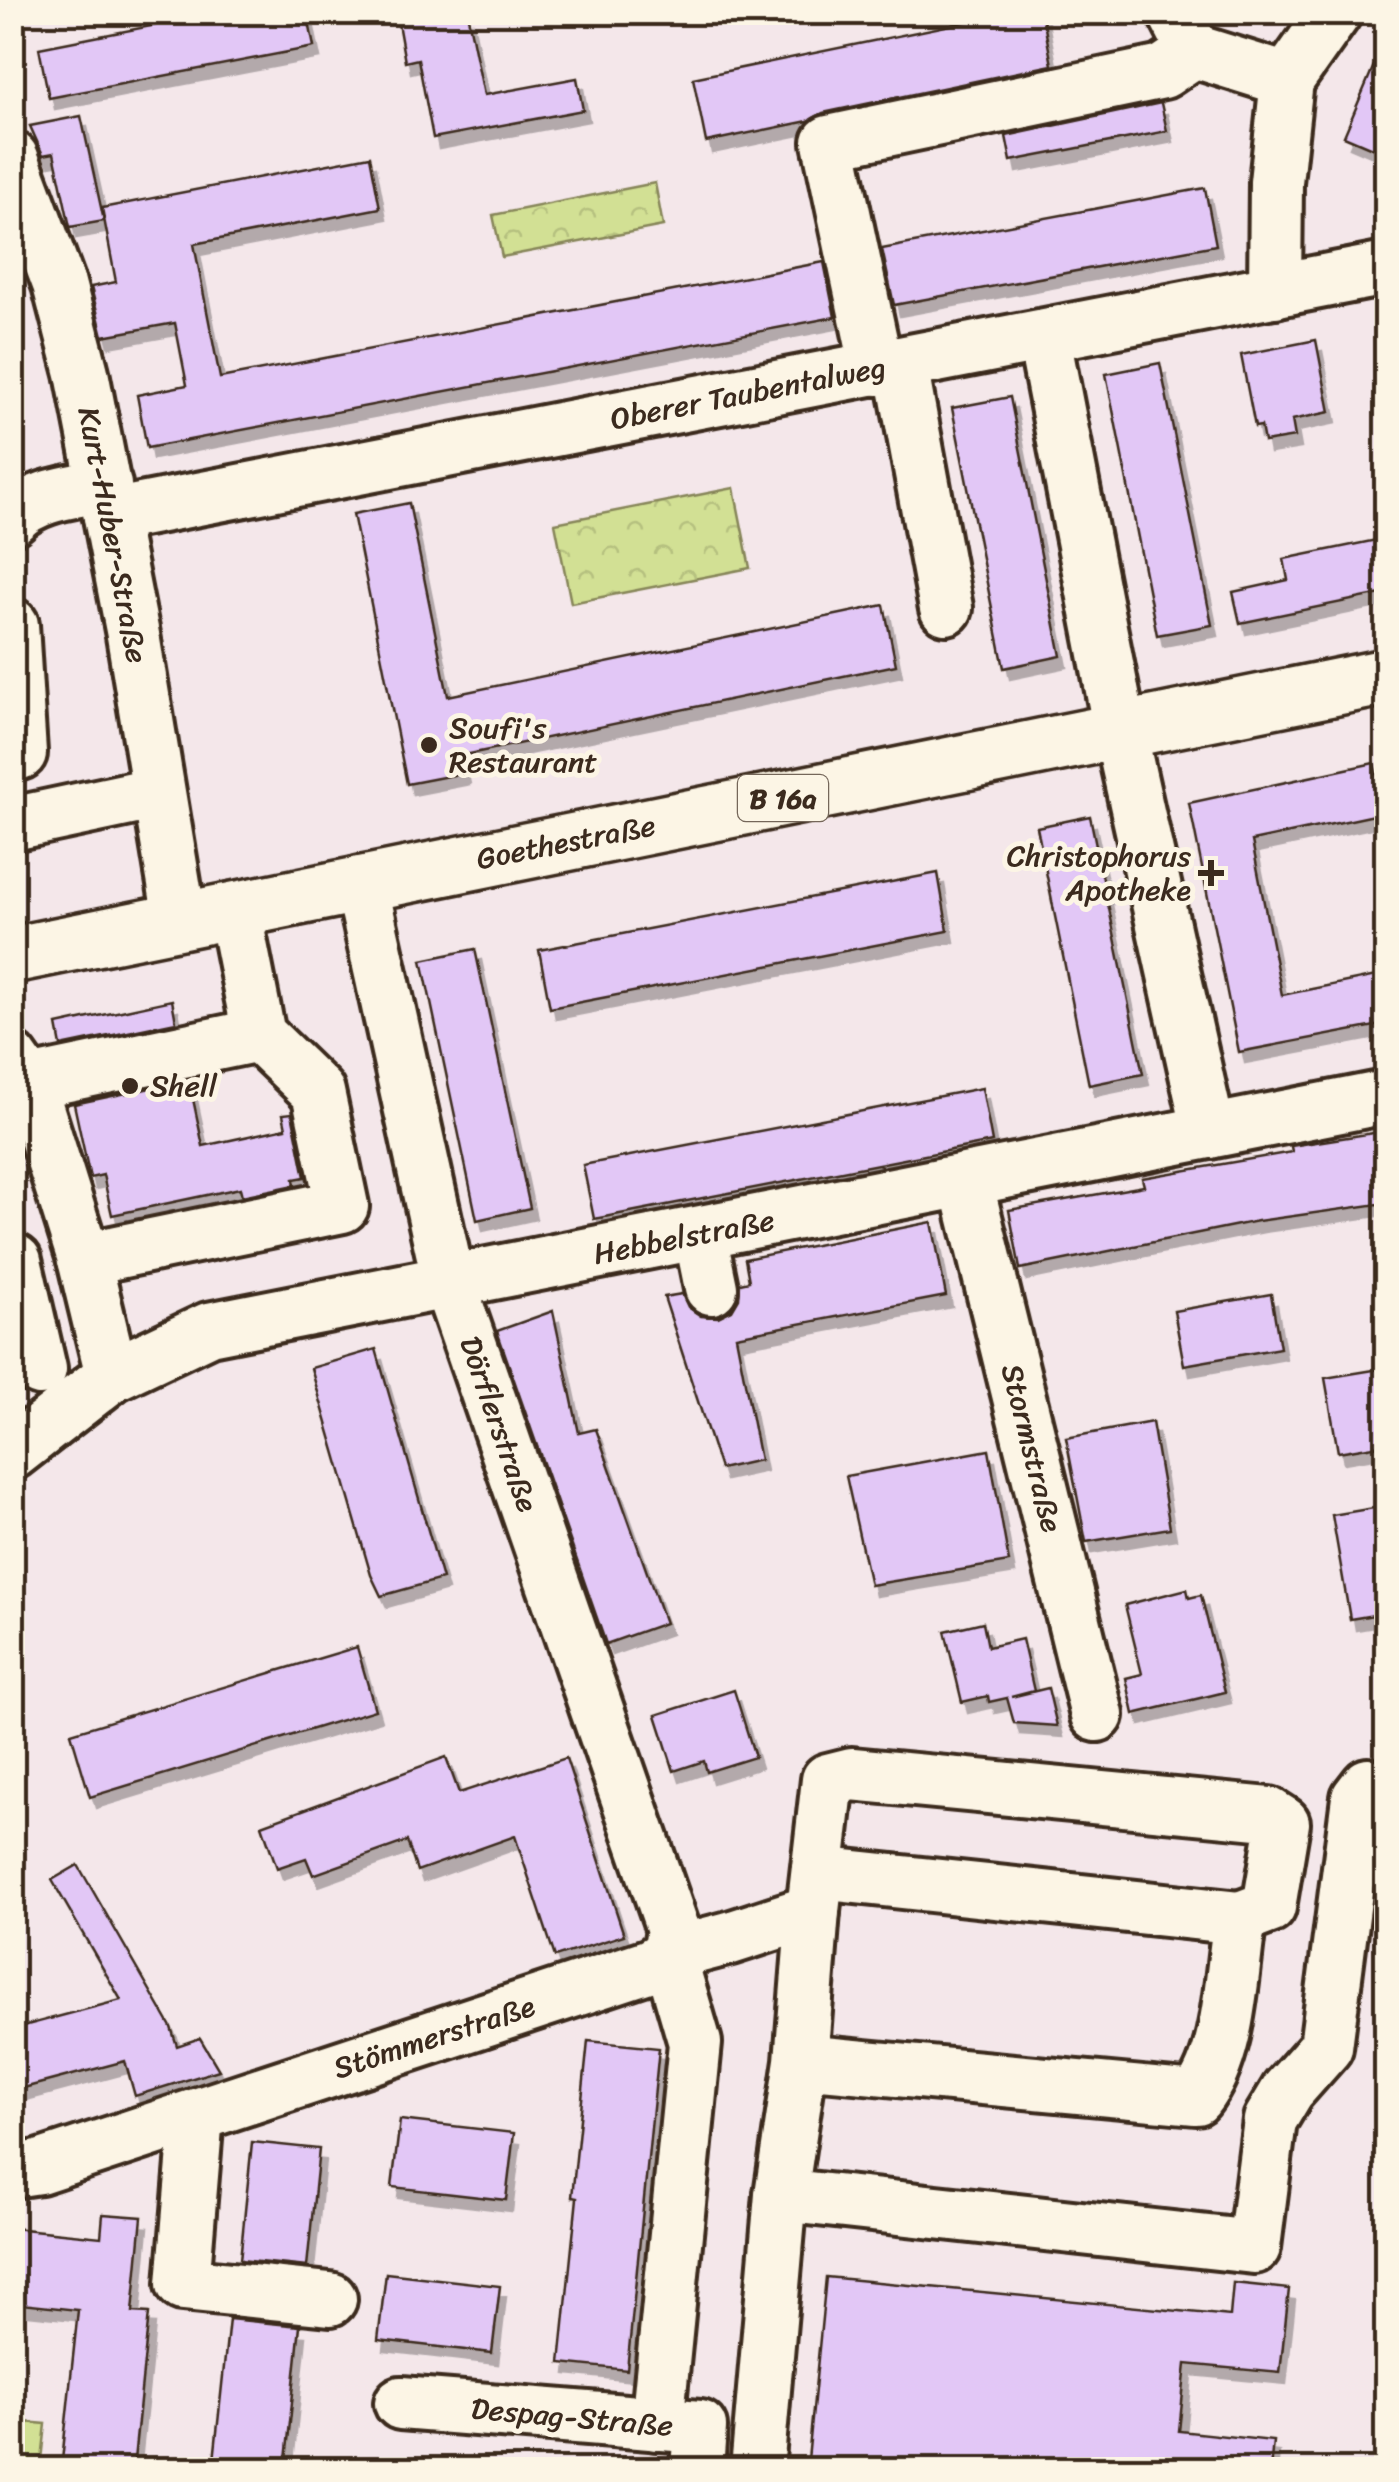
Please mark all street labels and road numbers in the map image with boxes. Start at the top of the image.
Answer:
street label: Oberer Taubentalweg [606,340,890,446]
street label: Kurt-Huber-Straße [62,402,164,668]
road number: B 16a [738,775,828,821]
street label: Goethestraße [472,798,660,886]
street label: Hebbelstraße [589,1193,779,1281]
street label: Dörflerstraße [444,1329,554,1519]
street label: Stormstraße [985,1358,1079,1538]
street label: Stömmerstraße [326,1979,542,2095]
street label: Despag-Straße [469,2381,675,2453]

